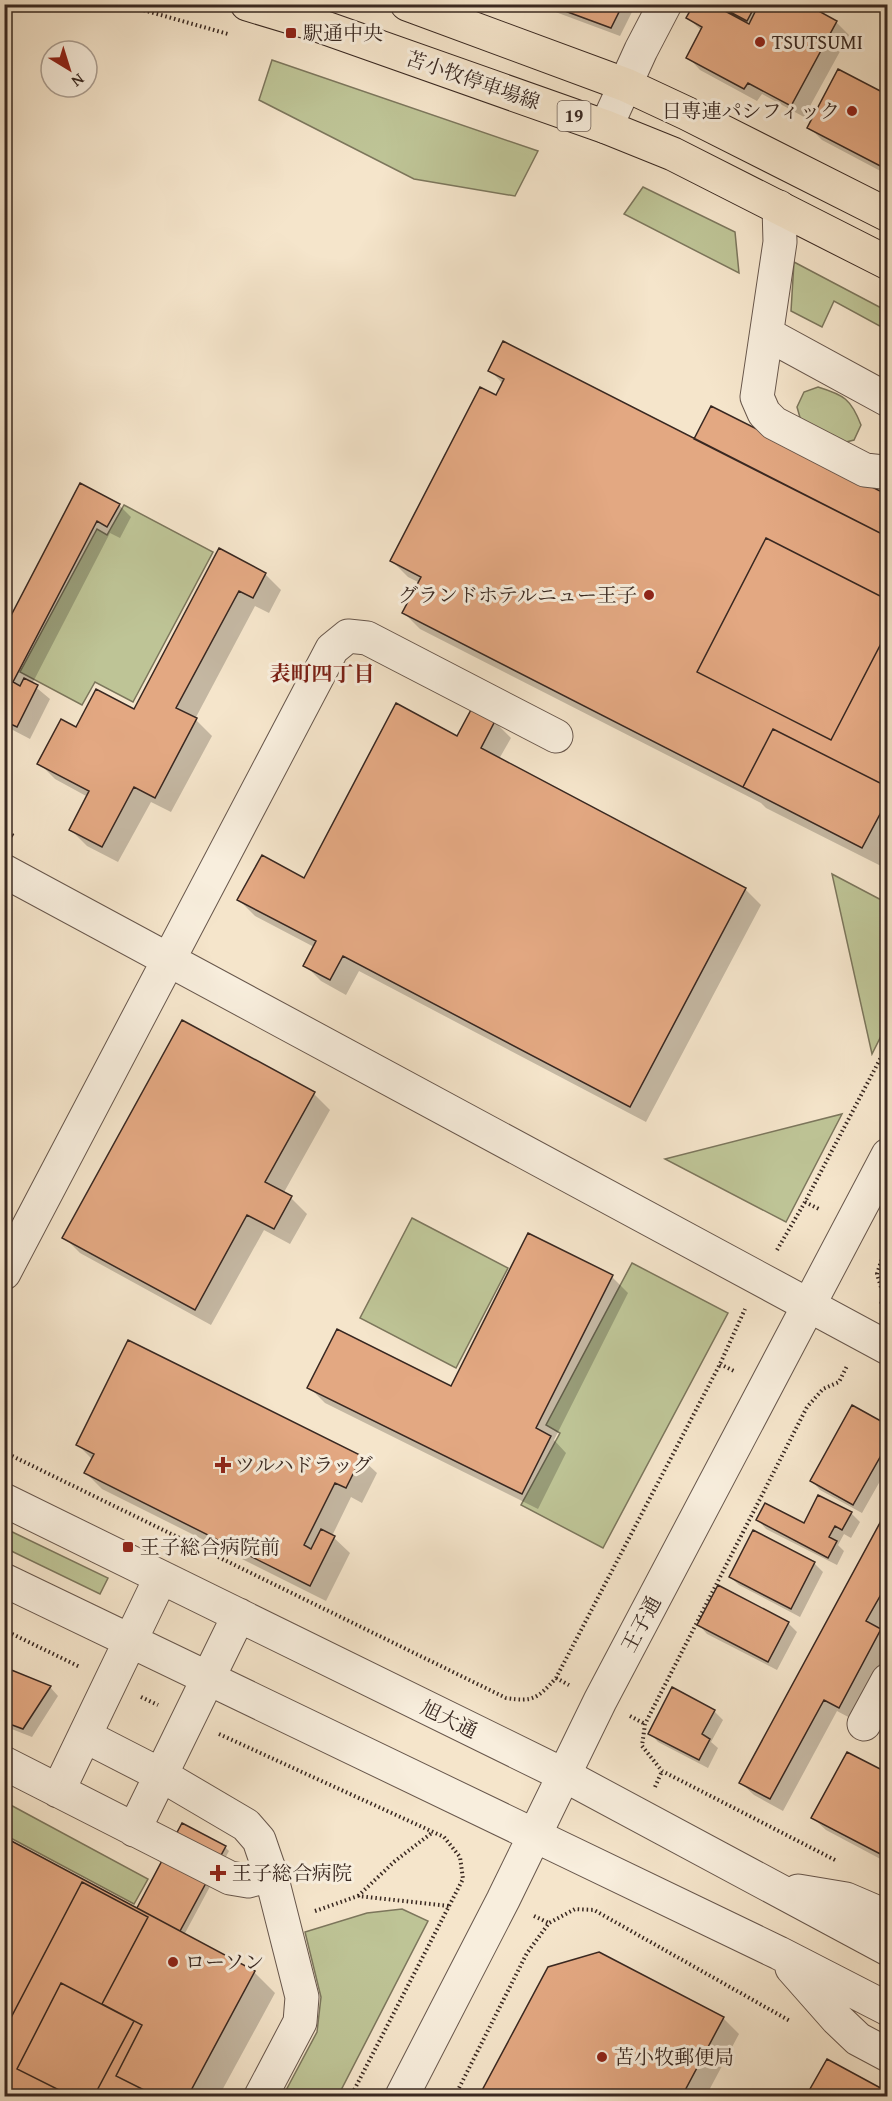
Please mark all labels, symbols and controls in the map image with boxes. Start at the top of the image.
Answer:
place label: 駅通中央 [303,18,383,47]
marker: 駅通中央 [284,26,298,40]
place label: TSUTSUMI [772,27,863,56]
marker: TSUTSUMI [753,35,767,49]
north arrow [39,39,99,99]
street label: 苫小牧停車場線 [402,43,544,116]
text: N [66,68,90,94]
place label: 日専連パシフィック [662,96,840,125]
road number: 19 [558,101,590,131]
marker: 日専連パシフィック [845,104,859,118]
place label: グランドホテルニュー王子 [398,580,637,609]
marker: グランドホテルニュー王子 [642,588,656,602]
district label: 表町四丁目 [270,658,375,689]
place label: ツルハドラッグ [235,1450,373,1479]
marker: ツルハドラッグ [216,1458,230,1472]
place label: 王子総合病院前 [140,1532,280,1561]
marker: 王子総合病院前 [121,1540,135,1554]
street label: 王子通 [614,1590,667,1657]
street label: 旭大通 [416,1692,483,1745]
place label: 王子総合病院 [232,1858,352,1887]
marker: 王子総合病院 [209,1864,227,1882]
place label: ローソン [185,1947,264,1976]
marker: ローソン [166,1955,180,1969]
place label: 苫小牧郵便局 [614,2042,734,2071]
marker: 苫小牧郵便局 [595,2050,609,2064]

